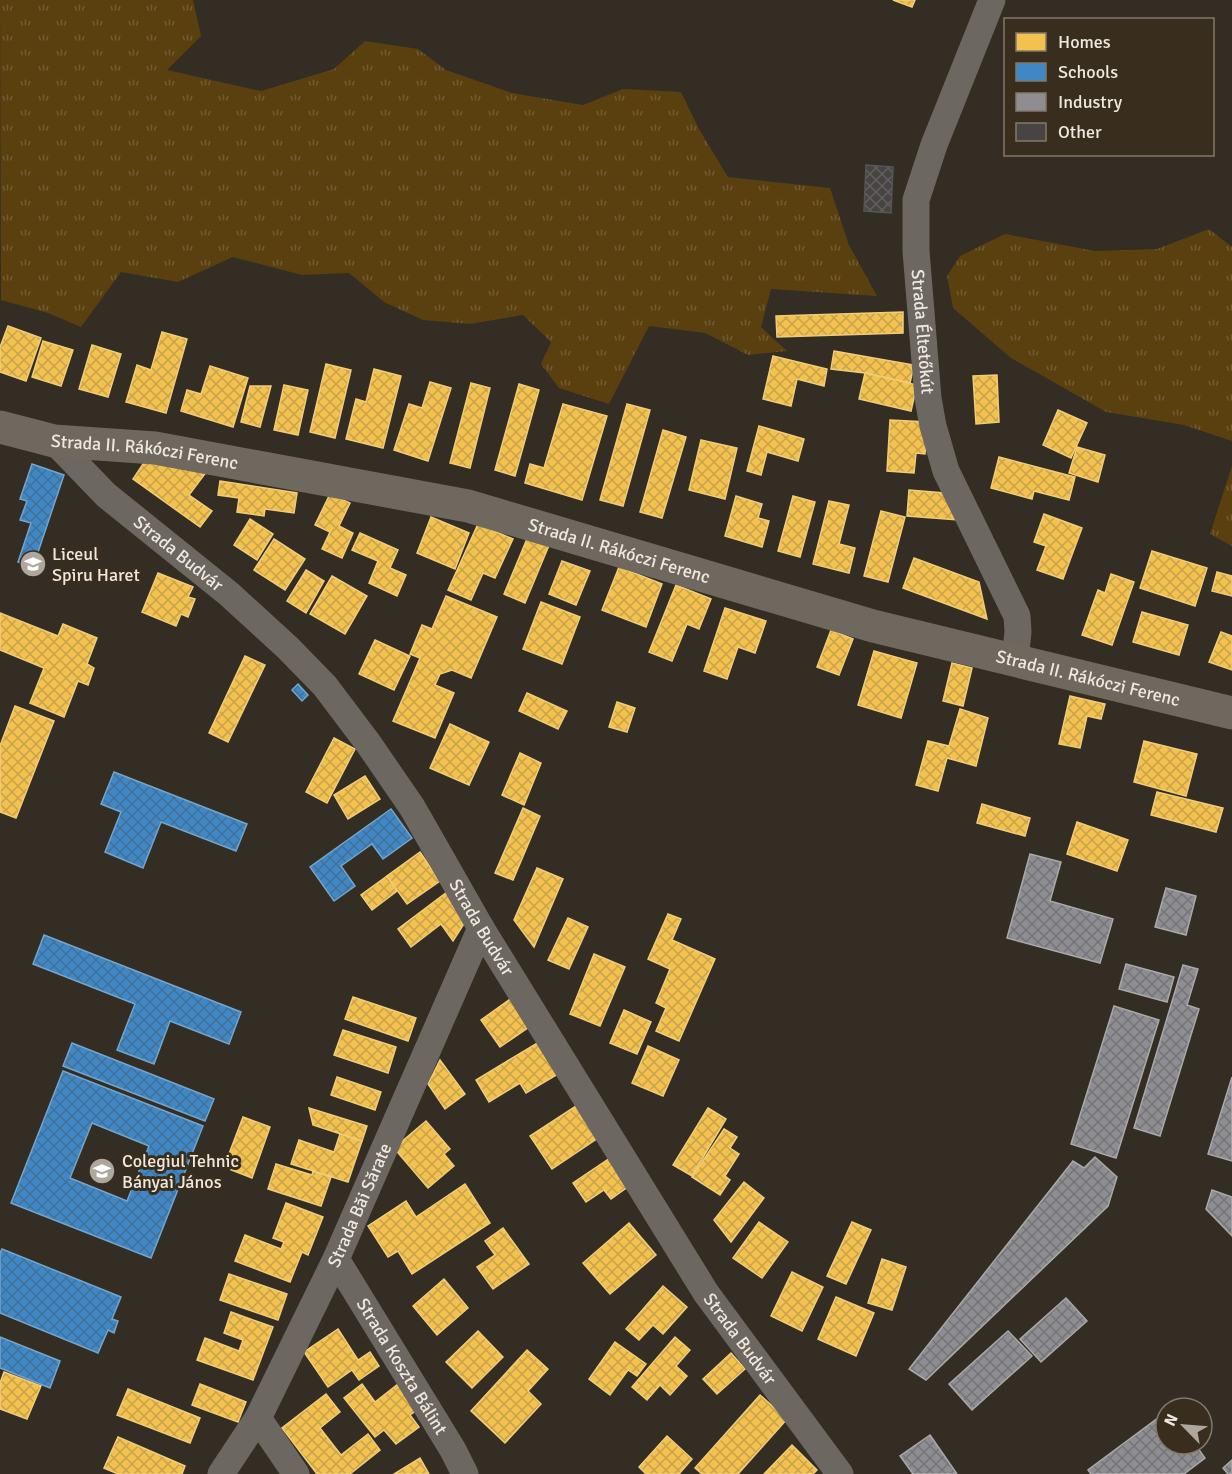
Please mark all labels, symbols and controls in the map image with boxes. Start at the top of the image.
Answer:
legend [1004,18,1214,156]
text: Homes [1058,31,1111,53]
text: Schools [1058,61,1118,83]
text: Industry [1058,91,1123,113]
text: Other [1058,121,1102,143]
street label: Strada Éltetőkút [907,268,939,395]
street label: Strada II. Rákóczi Ferenc [50,430,240,474]
street label: Strada Budvár [129,511,228,596]
street label: Strada II. Rákóczi Ferenc [526,513,713,588]
place label: Liceul Spiru Haret [52,543,140,586]
school or university icon: Liceul Spiru Haret [18,549,48,579]
street label: Strada II. Rákóczi Ferenc [994,645,1182,711]
street label: Strada Budvár [444,875,519,980]
street label: Strada Băi Sărate [323,1140,396,1271]
place label: Colegiul Tehnic Bányai János [122,1150,239,1193]
school or university icon: Colegiul Tehnic Bányai János [87,1156,117,1186]
street label: Strada Budvár [699,1289,781,1389]
street label: Strada Koszta Bálint [352,1294,452,1439]
north arrow [1154,1396,1214,1456]
text: N [1160,1411,1183,1429]

